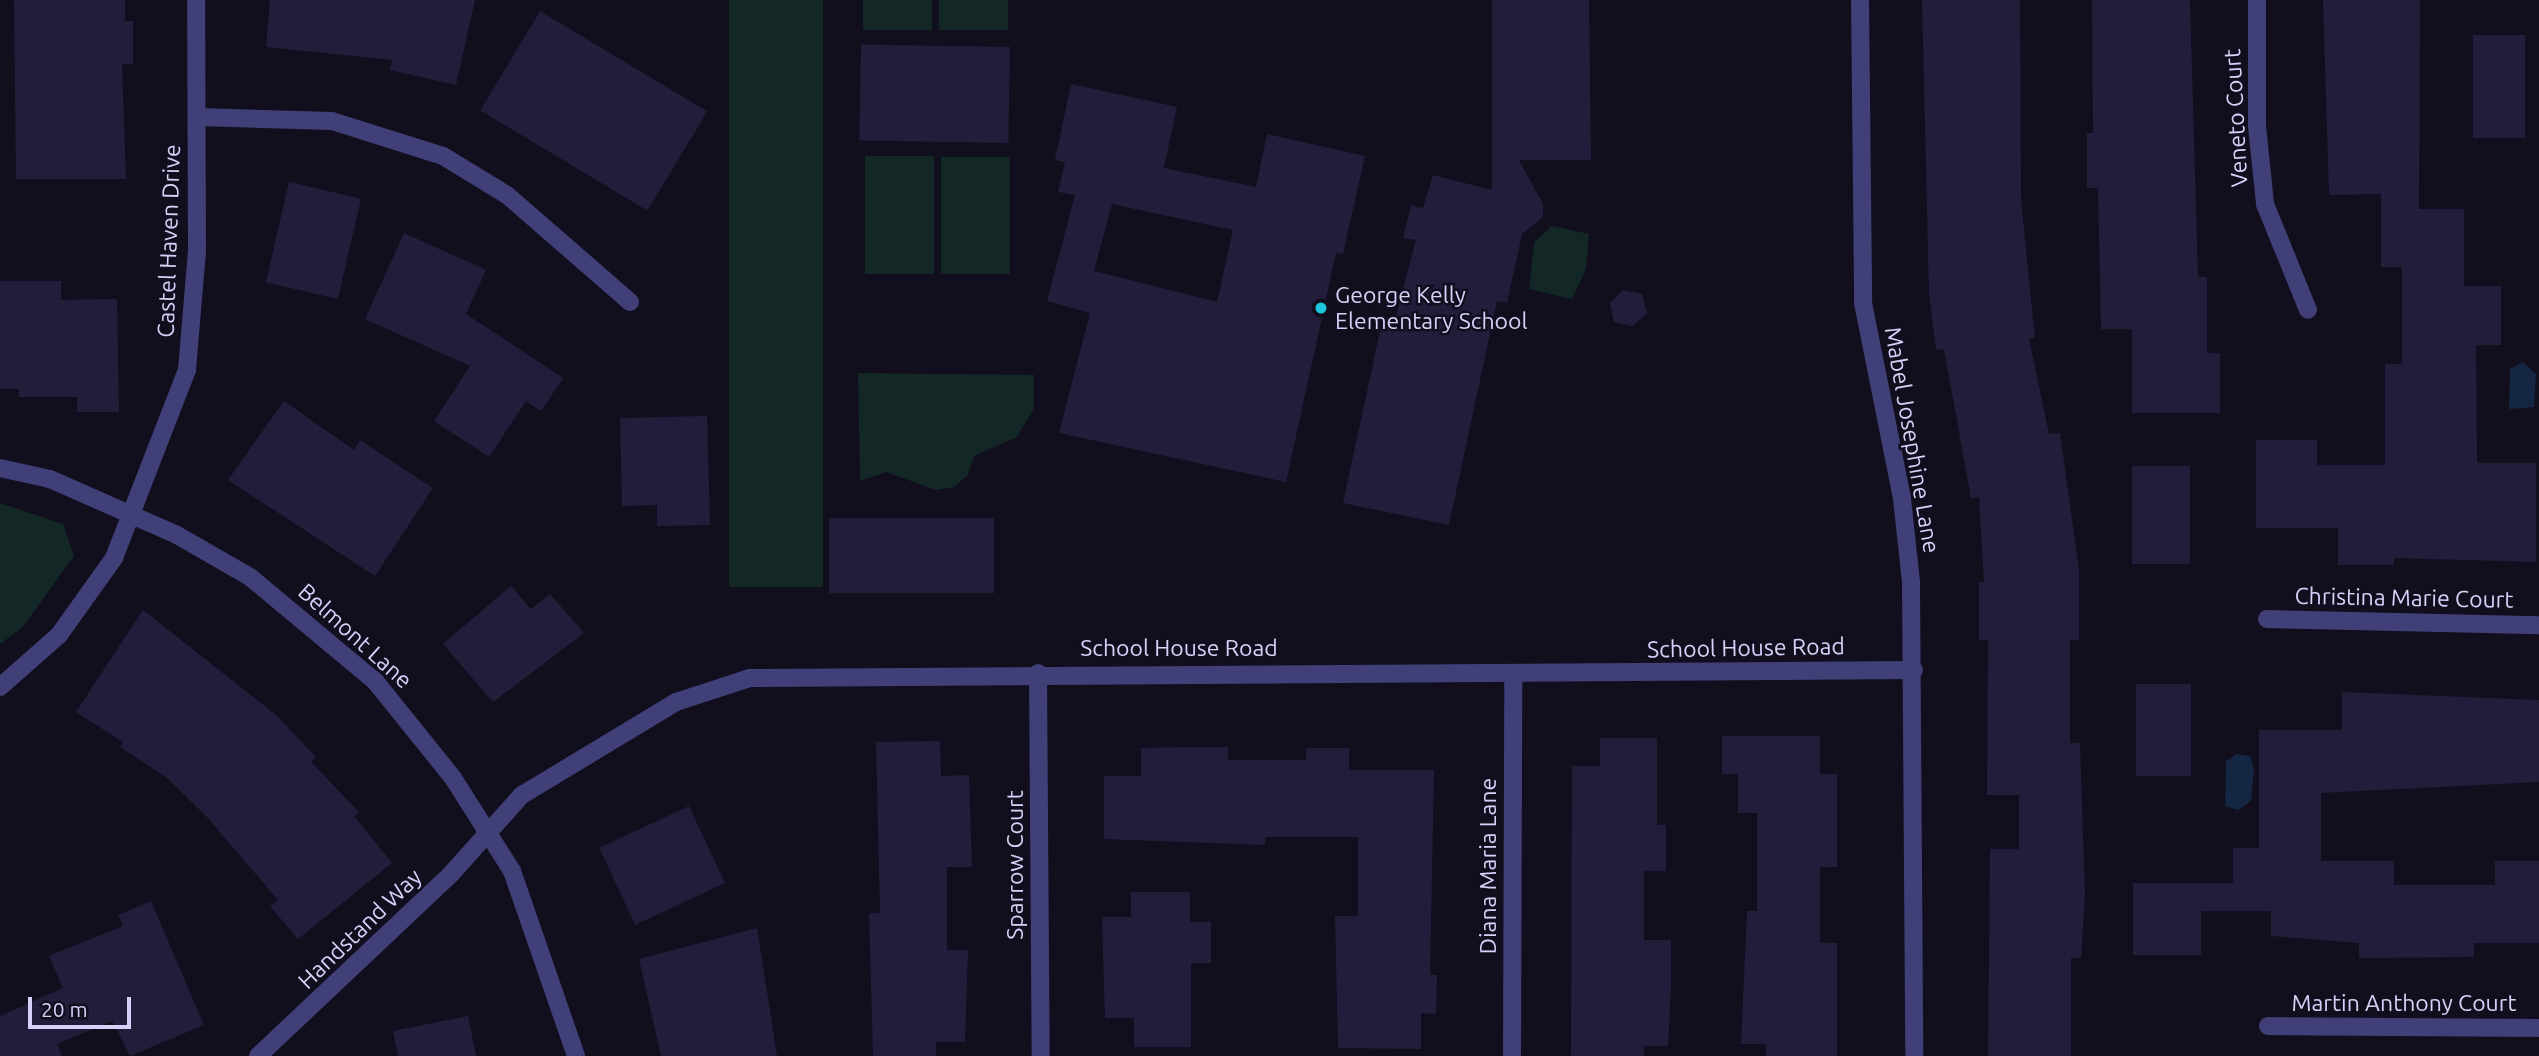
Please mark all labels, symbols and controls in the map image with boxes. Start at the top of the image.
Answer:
street label: Veneto Court [2219,48,2253,188]
street label: Castel Haven Drive [152,144,186,338]
place label: George Kelly Elementary School [1335,281,1528,335]
marker: George Kelly Elementary School [1313,300,1329,316]
street label: Mabel Josephine Lane [1878,325,1946,555]
street label: Belmont Lane [292,578,418,694]
street label: Christina Marie Court [2294,582,2514,614]
street label: School House Road [1647,632,1845,664]
street label: School House Road [1080,634,1278,662]
street label: Diana Maria Lane [1474,778,1502,954]
street label: Sparrow Court [1001,790,1029,940]
street label: Handstand Way [293,863,427,995]
scale bar [32,982,135,1026]
street label: Martin Anthony Court [2292,989,2516,1017]
text: 20 m [41,997,88,1021]

